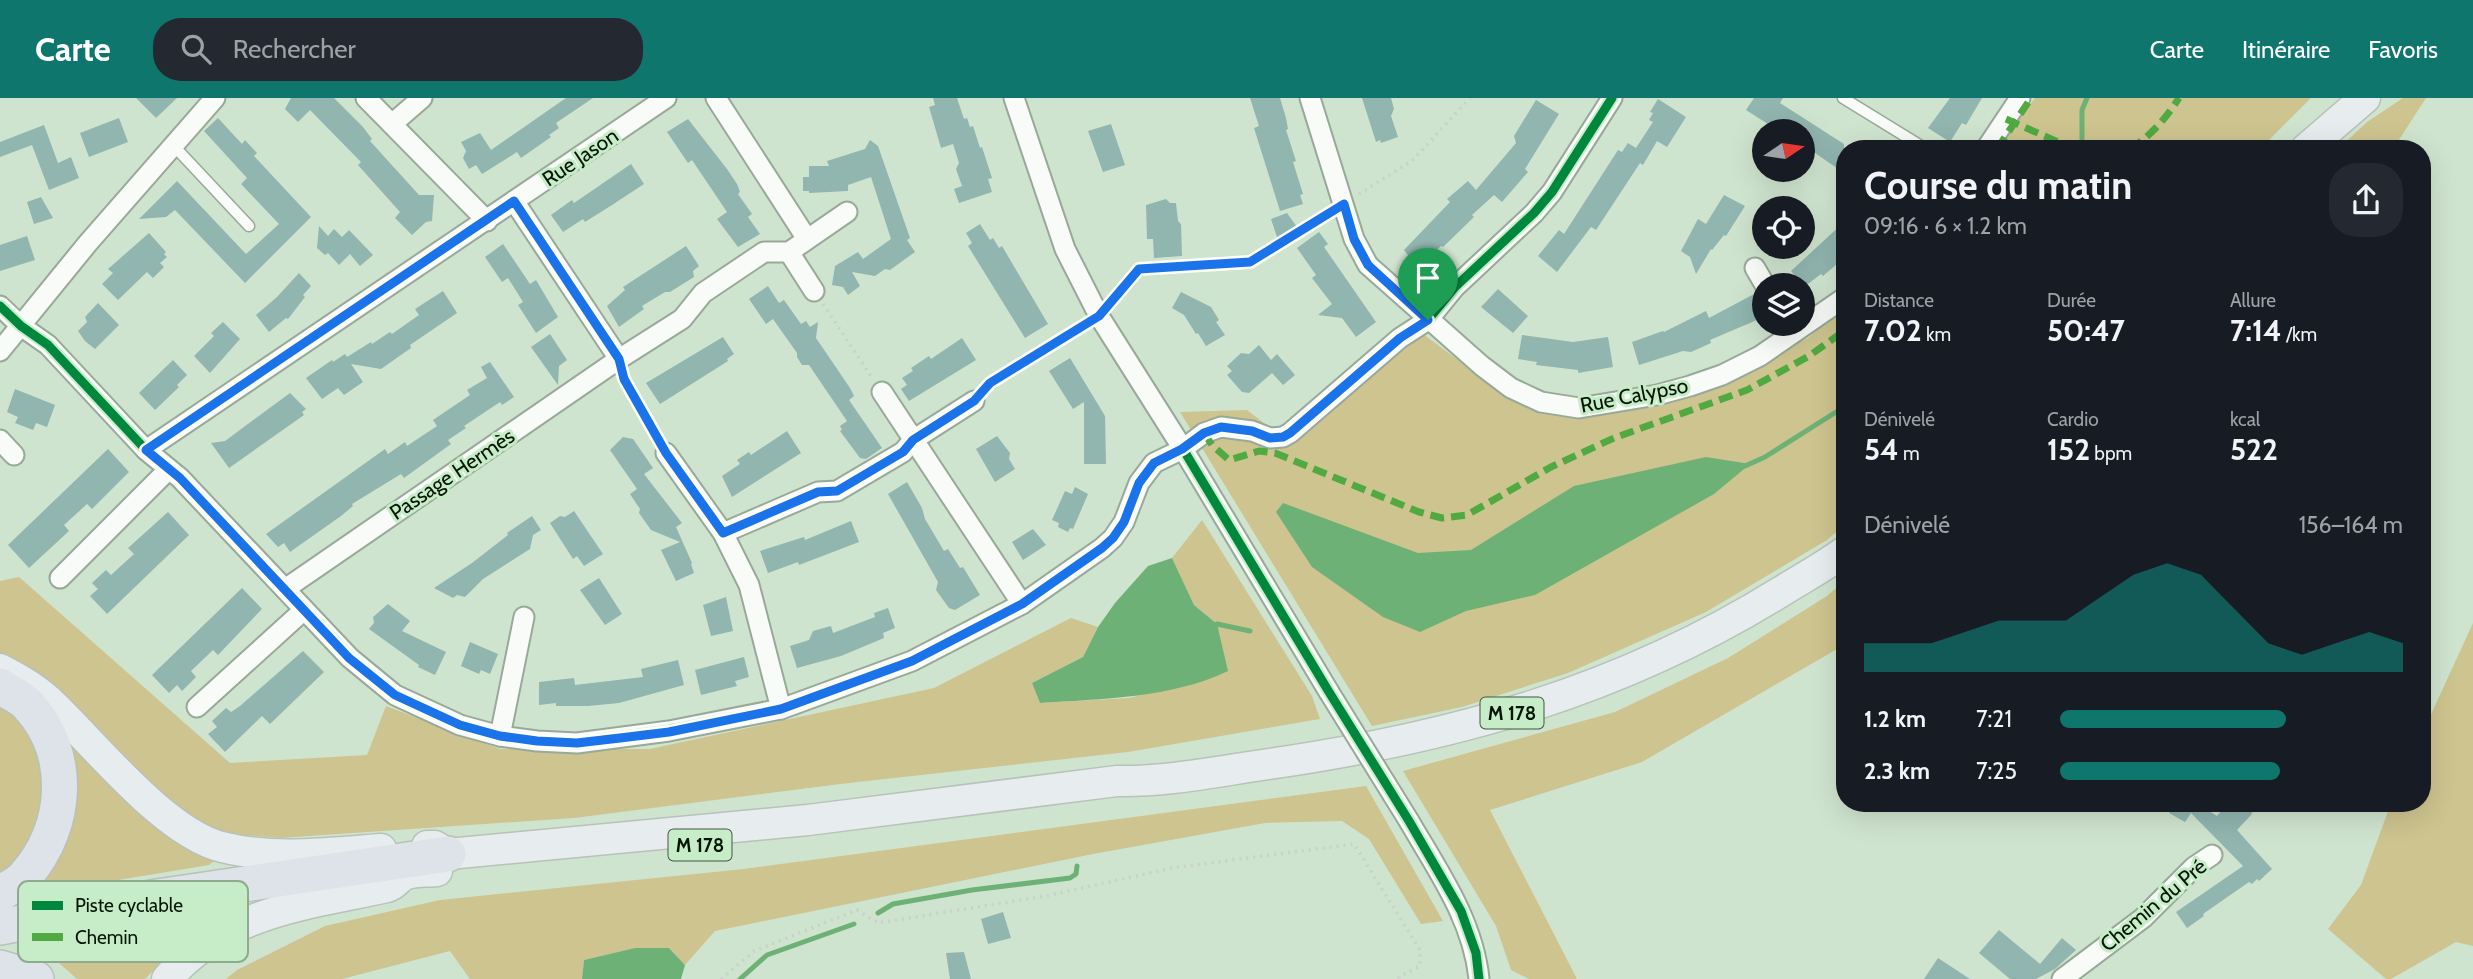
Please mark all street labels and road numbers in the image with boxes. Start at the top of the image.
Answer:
street label: Rue Jason [537,123,623,191]
street label: Rue Calypso [1578,372,1690,418]
street label: Passage Hermès [385,423,519,525]
road number: M 178 [1480,698,1544,728]
road number: M 178 [668,830,732,860]
street label: Chemin du Pré [2095,853,2211,957]

